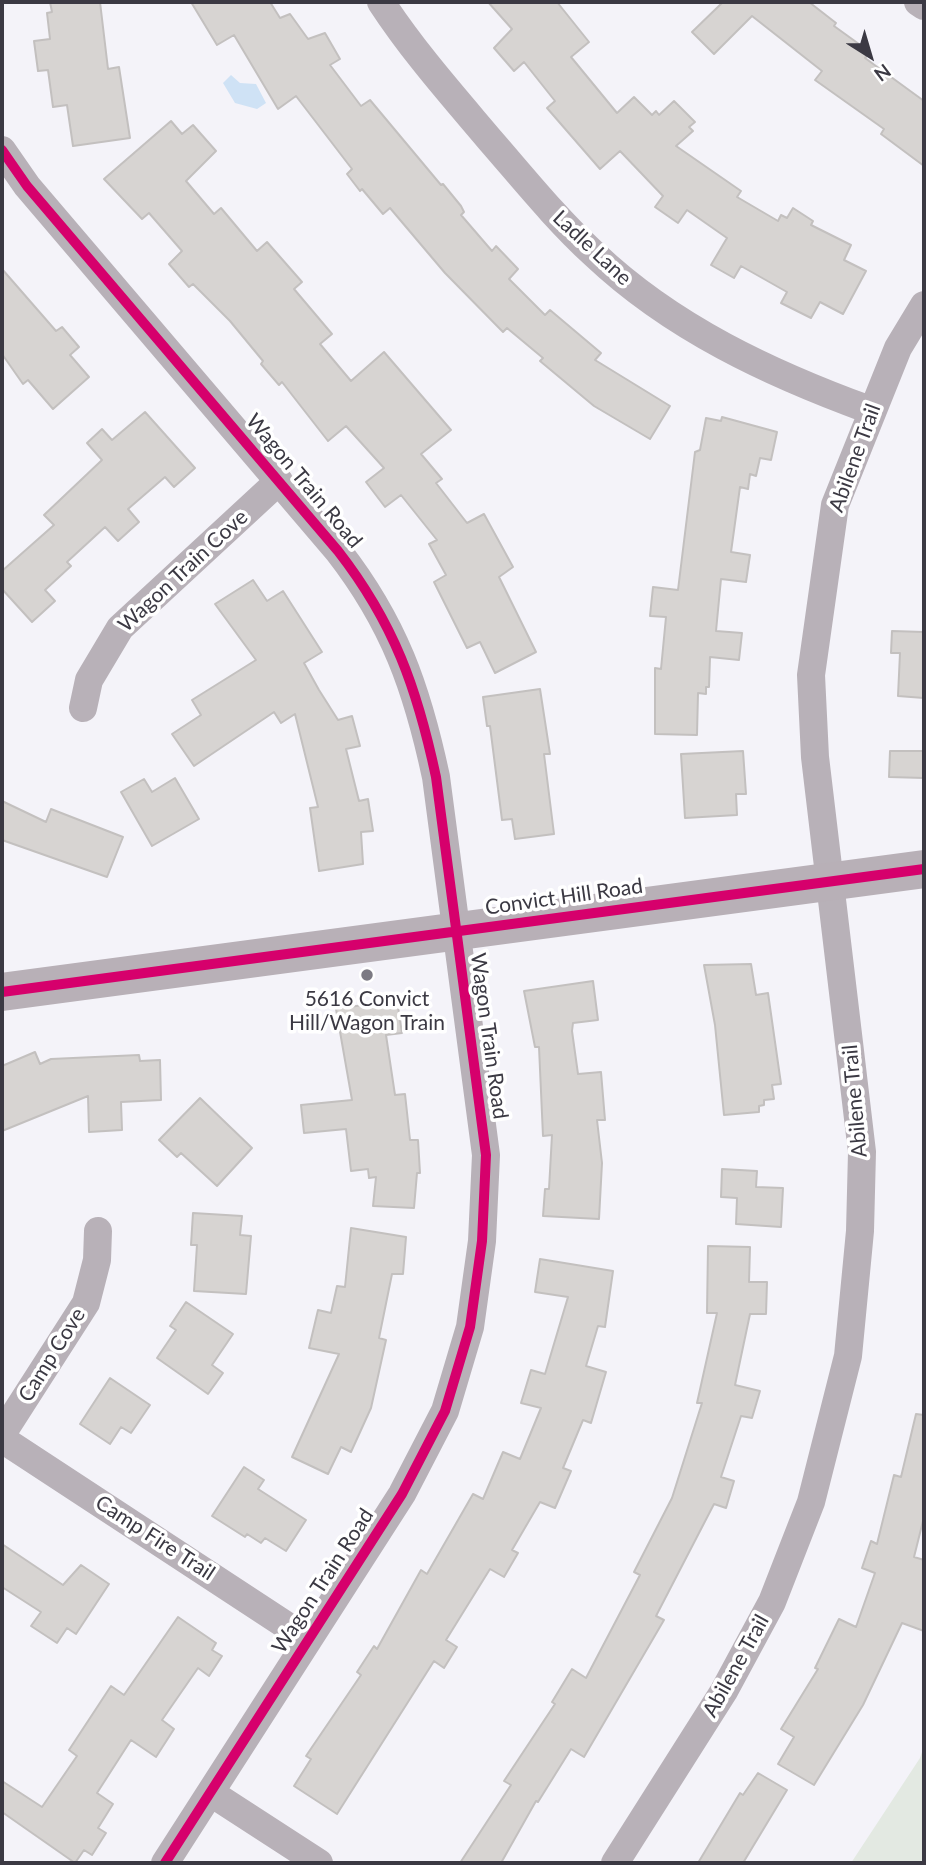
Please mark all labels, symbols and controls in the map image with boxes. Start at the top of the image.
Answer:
north arrow [835,21,905,91]
text: N [870,60,896,87]
street label: Ladle Lane [547,205,637,291]
street label: Abilene Trail [824,401,886,515]
street label: Wagon Train Road [241,409,367,553]
street label: Wagon Train Cove [113,505,253,637]
street label: Convict Hill Road [484,873,644,921]
street label: Wagon Train Road [465,951,513,1121]
marker: 5616 Convict Hill/Wagon Train [359,967,375,983]
place label: 5616 Convict Hill/Wagon Train [289,986,445,1036]
street label: Abilene Trail [838,1044,872,1158]
street label: Camp Cove [13,1303,91,1407]
street label: Camp Fire Trail [91,1490,219,1586]
street label: Wagon Train Road [267,1504,379,1658]
street label: Abilene Trail [698,1610,774,1722]

